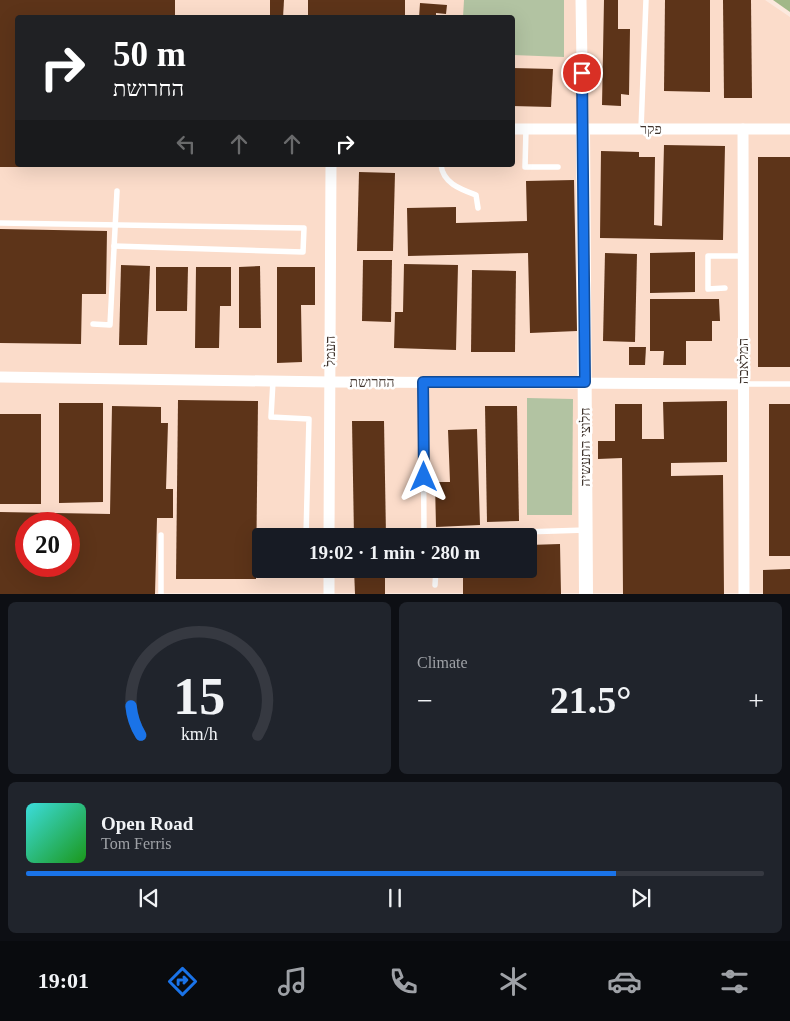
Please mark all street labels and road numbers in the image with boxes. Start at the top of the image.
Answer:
street label: פקר [640,122,662,137]
street label: העמל [323,336,338,367]
street label: המלאכה [736,338,751,384]
street label: החרושת [349,375,395,390]
street label: חלוצי התעשיה [578,407,593,487]

